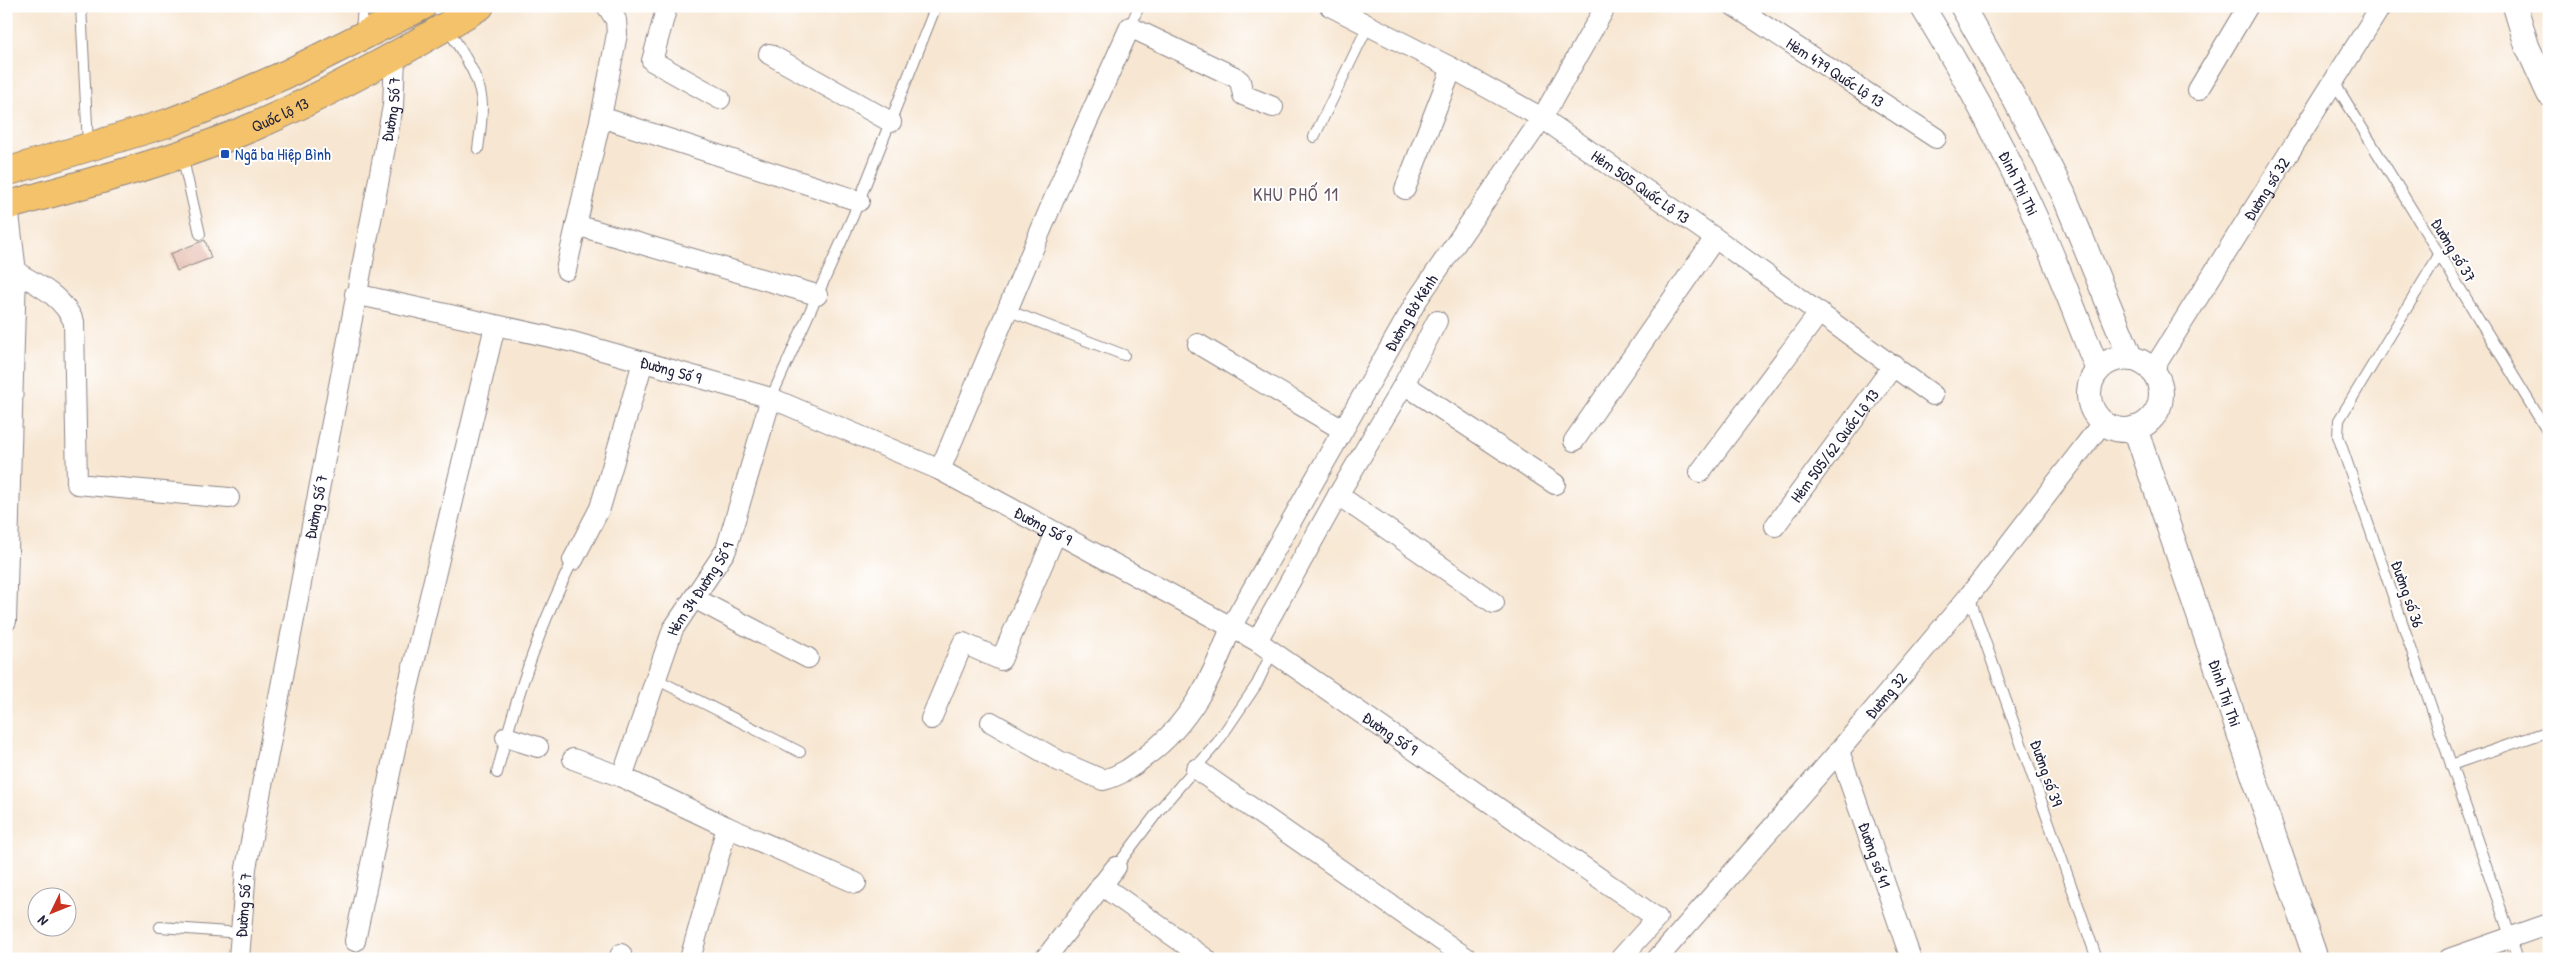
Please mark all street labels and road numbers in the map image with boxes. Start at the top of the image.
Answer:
street label: Hẻm 479 Quốc lộ 13 [1782,32,1888,112]
street label: Đường Số 7 [375,76,405,143]
street label: Quốc lộ 13 [248,92,312,137]
street label: Hẻm 505 Quốc Lộ 13 [1587,145,1694,228]
street label: Đinh Thị Thi [1994,147,2044,219]
street label: Đường số 32 [2238,153,2295,225]
street label: Đường số 37 [2426,214,2482,286]
street label: Đường Bờ Kênh [1379,269,1443,355]
street label: Đường Số 9 [638,351,704,389]
street label: Hẻm 505/62 Quốc Lộ 13 [1785,384,1884,507]
street label: Đường Số 7 [299,473,333,541]
street label: Đường Số 9 [1010,501,1076,550]
street label: Hẻm 34 Đường Số 9 [661,540,739,638]
street label: Đường số 36 [2386,558,2430,630]
street label: Đinh Thị Thi [2204,657,2247,729]
street label: Đường 32 [1860,667,1912,723]
street label: Đường Số 9 [1358,706,1423,760]
street label: Đường số 39 [2025,737,2069,809]
street label: Đường số 41 [1853,819,1897,891]
street label: Đường Số 7 [230,872,257,938]

